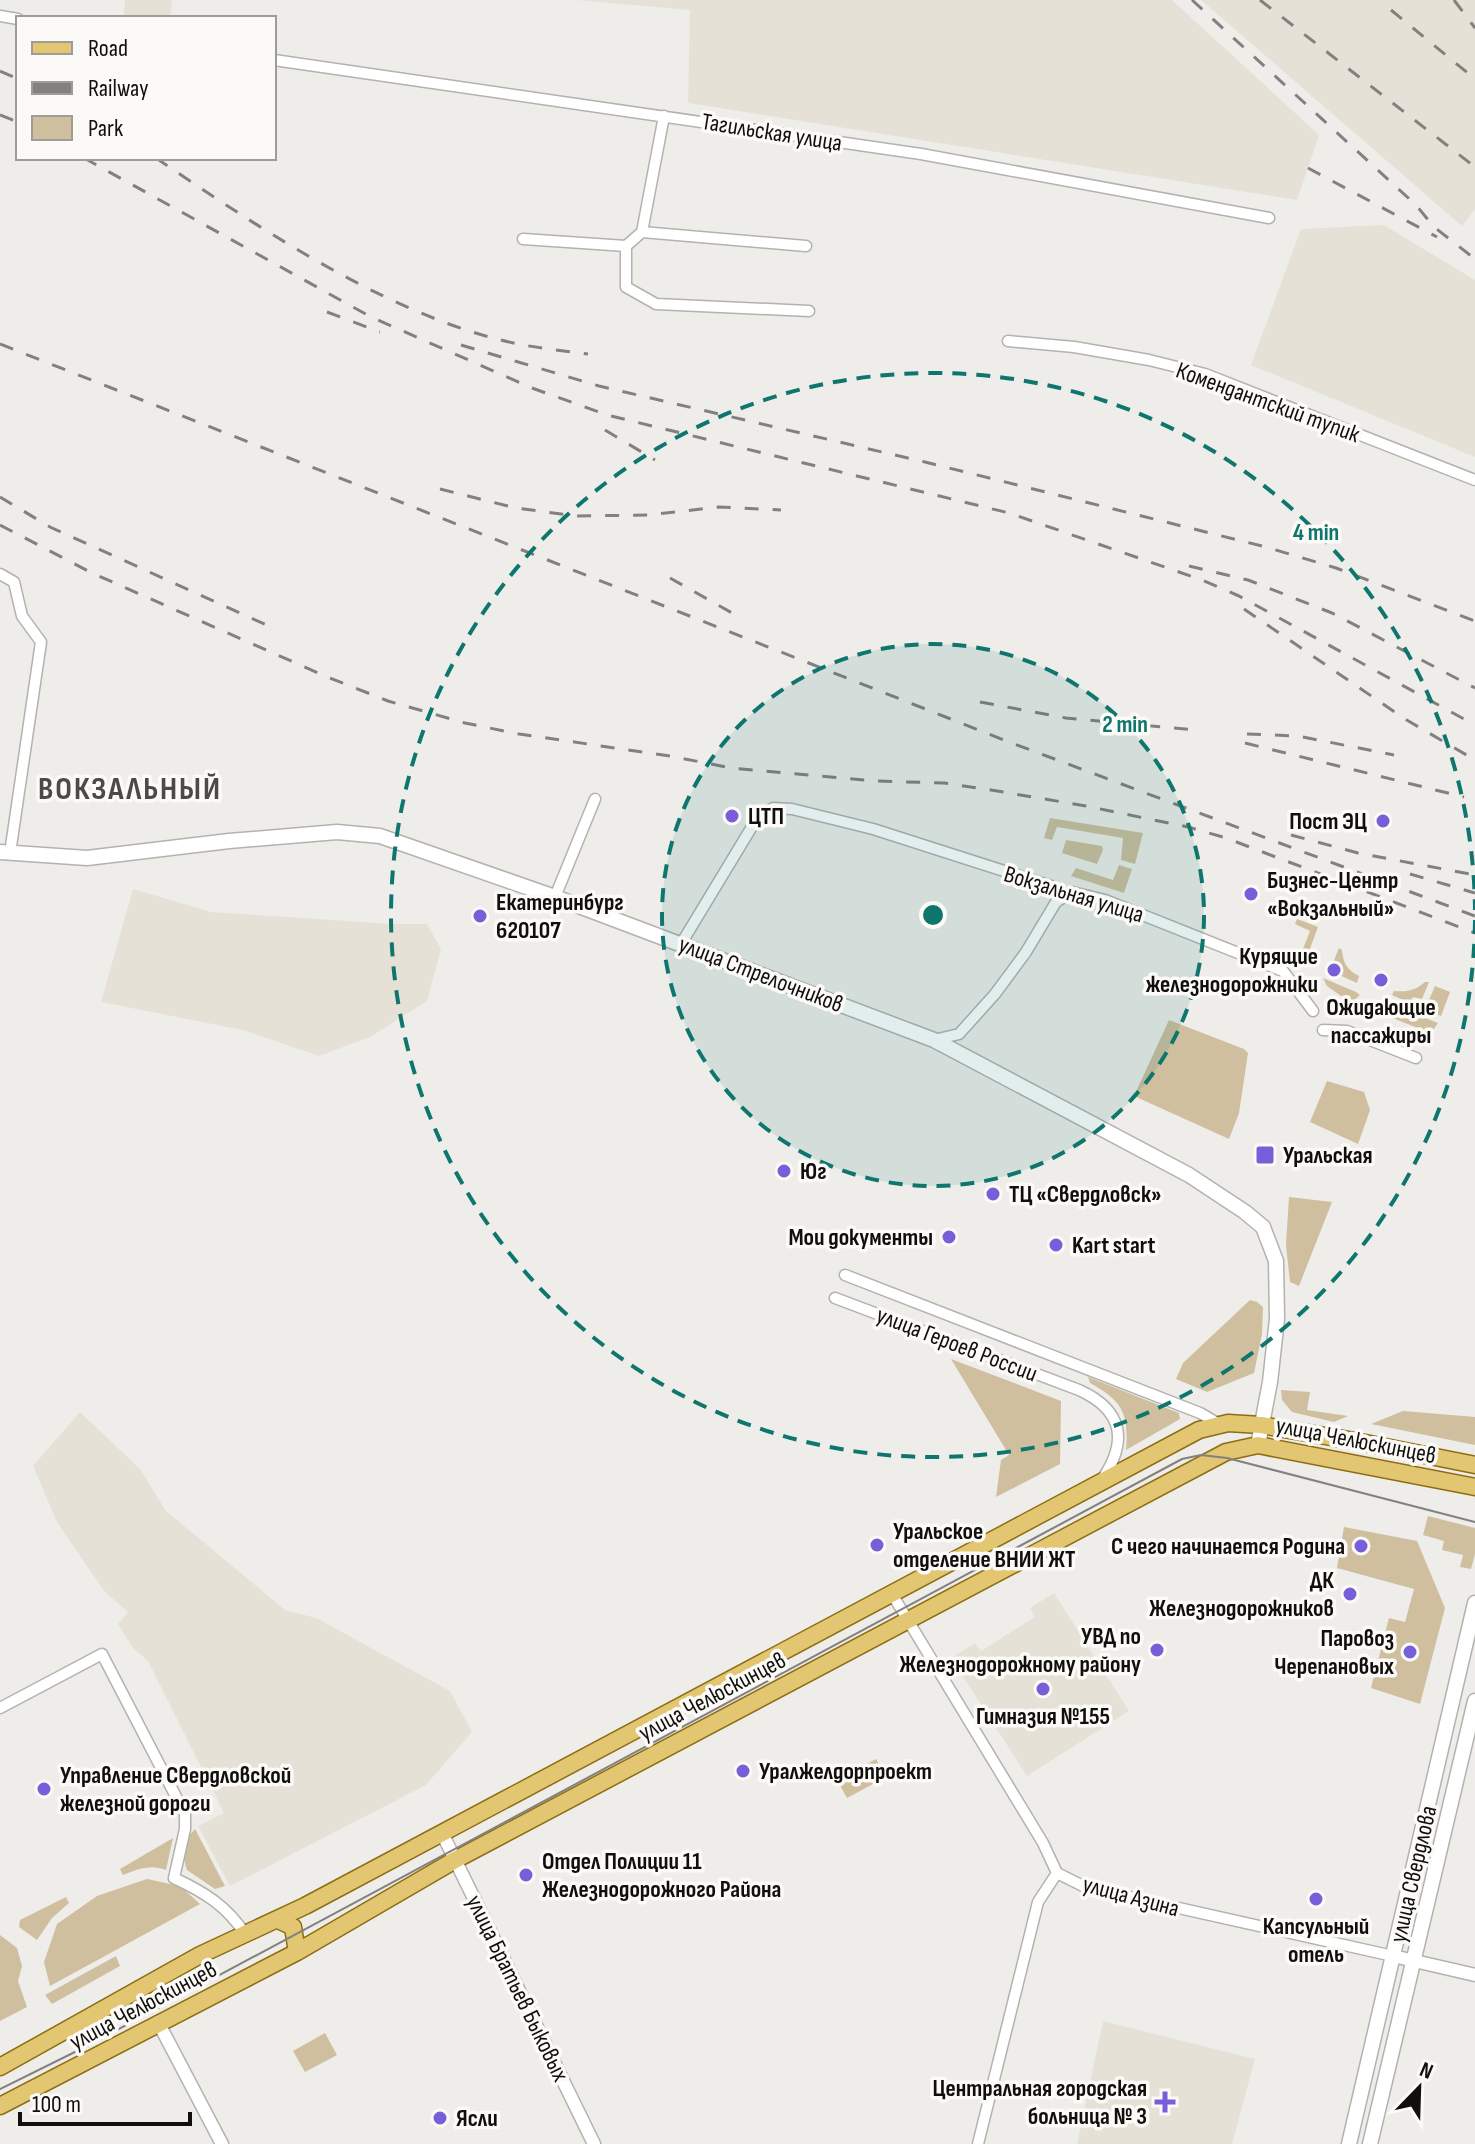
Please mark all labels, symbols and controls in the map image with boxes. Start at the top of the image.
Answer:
legend [16,16,276,160]
text: Road [88,34,128,63]
text: Railway [88,74,148,103]
street label: Тагильская улица [700,107,844,158]
text: Park [88,114,123,143]
street label: Комендантский тупик [1172,356,1364,449]
text: 4 min [1293,518,1339,547]
text: 2 min [1102,710,1148,739]
district label: ВОКЗАЛЬНЫЙ [38,770,222,809]
place label: ЦТП [748,802,784,831]
marker: ЦТП [723,807,741,825]
place label: Пост ЭЦ [1289,807,1367,836]
marker: Пост ЭЦ [1374,812,1392,830]
street label: Вокзальная улица [1001,859,1147,929]
place label: Бизнес-Центр «Вокзальный» [1267,866,1398,923]
marker: Бизнес-Центр «Вокзальный» [1242,885,1260,903]
place label: Екатеринбург 620107 [496,888,624,945]
centre of rings [919,901,947,929]
marker: Екатеринбург 620107 [471,907,489,925]
street label: улица Стрелочников [674,930,847,1019]
place label: Курящие железнодорожники [1146,942,1318,999]
marker: Курящие железнодорожники [1325,961,1343,979]
marker: Ожидающие пассажиры [1372,971,1390,989]
place label: Ожидающие пассажиры [1326,993,1436,1050]
place label: Уральская [1283,1141,1373,1170]
marker: Уральская [1254,1144,1276,1166]
place label: Юг [800,1157,827,1186]
marker: Юг [775,1162,793,1180]
place label: ТЦ «Свердловск» [1009,1180,1162,1209]
marker: ТЦ «Свердловск» [984,1185,1002,1203]
place label: Мои документы [788,1223,933,1252]
marker: Мои документы [940,1228,958,1246]
place label: Kart start [1072,1231,1156,1260]
marker: Kart start [1047,1236,1065,1254]
street label: улица Героев России [872,1300,1041,1388]
street label: улица Челюскинцев [1273,1411,1438,1470]
place label: Уральское отделение ВНИИ ЖТ [893,1517,1076,1574]
place label: С чего начинается Родина [1111,1532,1345,1561]
marker: Уральское отделение ВНИИ ЖТ [868,1536,886,1554]
marker: С чего начинается Родина [1352,1537,1370,1555]
place label: ДК Железнодорожников [1149,1566,1334,1623]
marker: ДК Железнодорожников [1341,1585,1359,1603]
place label: УВД по Железнодорожному району [899,1622,1141,1679]
place label: Паровоз Черепановых [1274,1624,1394,1681]
marker: УВД по Железнодорожному району [1148,1641,1166,1659]
marker: Паровоз Черепановых [1401,1643,1419,1661]
street label: улица Челюскинцев [634,1646,791,1747]
marker: Гимназия №155 [1034,1680,1052,1698]
place label: Гимназия №155 [976,1702,1110,1731]
place label: Уралжелдорпроект [759,1757,932,1786]
place label: Управление Свердловской железной дороги [60,1761,291,1818]
marker: Уралжелдорпроект [734,1762,752,1780]
marker: Управление Свердловской железной дороги [35,1780,53,1798]
street label: улица Свердлова [1384,1803,1443,1945]
place label: Отдел Полиции 11 Железнодорожного Района [542,1847,781,1904]
marker: Отдел Полиции 11 Железнодорожного Района [517,1866,535,1884]
street label: улица Азина [1079,1870,1182,1923]
street label: улица Братьев Быковых [460,1890,575,2086]
marker: Капсульный отель [1307,1890,1325,1908]
place label: Капсульный отель [1263,1912,1369,1969]
street label: улица Челюскинцев [65,1955,222,2056]
north arrow [1379,2048,1459,2128]
text: N [1416,2056,1437,2086]
place label: Центральная городская больница № 3 [932,2074,1147,2131]
scale bar [20,2076,190,2126]
text: 100 m [32,2090,81,2119]
marker: Центральная городская больница № 3 [1154,2091,1176,2113]
place label: Ясли [456,2104,498,2133]
marker: Ясли [431,2109,449,2127]

